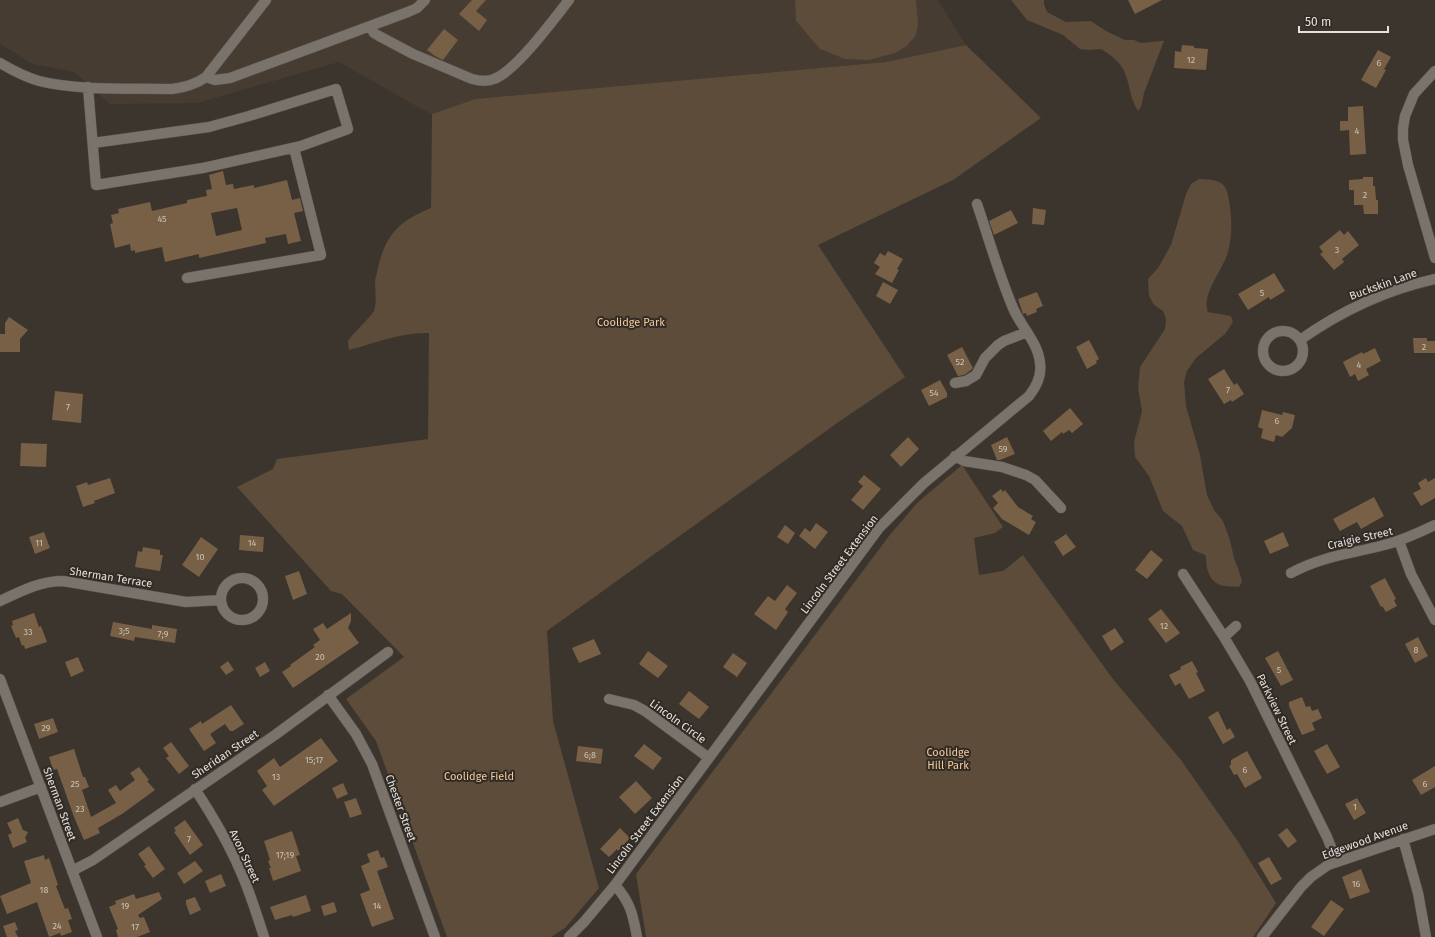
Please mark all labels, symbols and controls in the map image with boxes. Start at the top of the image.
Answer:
scale bar [1299,8,1388,34]
text: 50 m [1305,15,1331,29]
house number: 12 [1187,55,1195,65]
house number: 6 [1377,58,1382,68]
house number: 4 [1355,126,1360,136]
house number: 2 [1363,190,1367,200]
house number: 45 [157,214,167,224]
house number: 3 [1335,245,1339,255]
street label: Buckskin Lane [1348,266,1419,303]
house number: 5 [1260,288,1265,298]
park label: Coolidge Park [597,316,665,329]
house number: 2 [1422,342,1426,352]
house number: 52 [956,357,964,367]
house number: 4 [1357,360,1362,370]
house number: 7 [1226,385,1230,395]
house number: 54 [929,388,939,398]
house number: 7 [66,402,70,412]
house number: 6 [1275,416,1280,426]
house number: 59 [998,444,1008,454]
street label: Lincoln Street Extension [798,512,881,616]
street label: Craigie Street [1326,525,1394,552]
house number: 11 [35,538,43,548]
house number: 14 [248,538,257,548]
house number: 10 [196,552,204,562]
street label: Sherman Terrace [69,565,153,590]
house number: 12 [1160,621,1168,631]
house number: 3;5 [118,626,130,636]
house number: 33 [24,627,32,637]
house number: 7;9 [158,629,169,639]
house number: 8 [1414,645,1419,655]
house number: 20 [315,652,325,662]
house number: 5 [1277,665,1282,675]
street label: Parkview Street [1254,672,1299,747]
street label: Lincoln Circle [647,697,708,746]
house number: 29 [41,723,51,733]
street label: Sheridan Street [189,727,261,781]
park label: Coolidge Hill Park [926,746,970,772]
house number: 6;8 [584,750,596,760]
house number: 15;17 [305,755,323,765]
house number: 6 [1243,765,1248,775]
street label: Sherman Street [40,766,79,843]
park label: Coolidge Field [444,770,514,783]
house number: 13 [272,772,280,782]
street label: Lincoln Street Extension [604,772,687,876]
street label: Chester Street [382,773,419,844]
house number: 25 [71,779,80,789]
house number: 6 [1423,779,1428,789]
house number: 1 [1353,802,1357,812]
house number: 23 [76,804,84,814]
street label: Edgewood Avenue [1320,819,1410,862]
street label: Avon Street [227,827,263,885]
house number: 7 [187,834,191,844]
house number: 17;19 [276,850,294,860]
house number: 16 [1352,879,1361,889]
house number: 18 [40,885,48,895]
house number: 19 [121,901,130,911]
house number: 14 [373,901,382,911]
house number: 24 [52,921,62,931]
house number: 17 [131,922,139,932]

